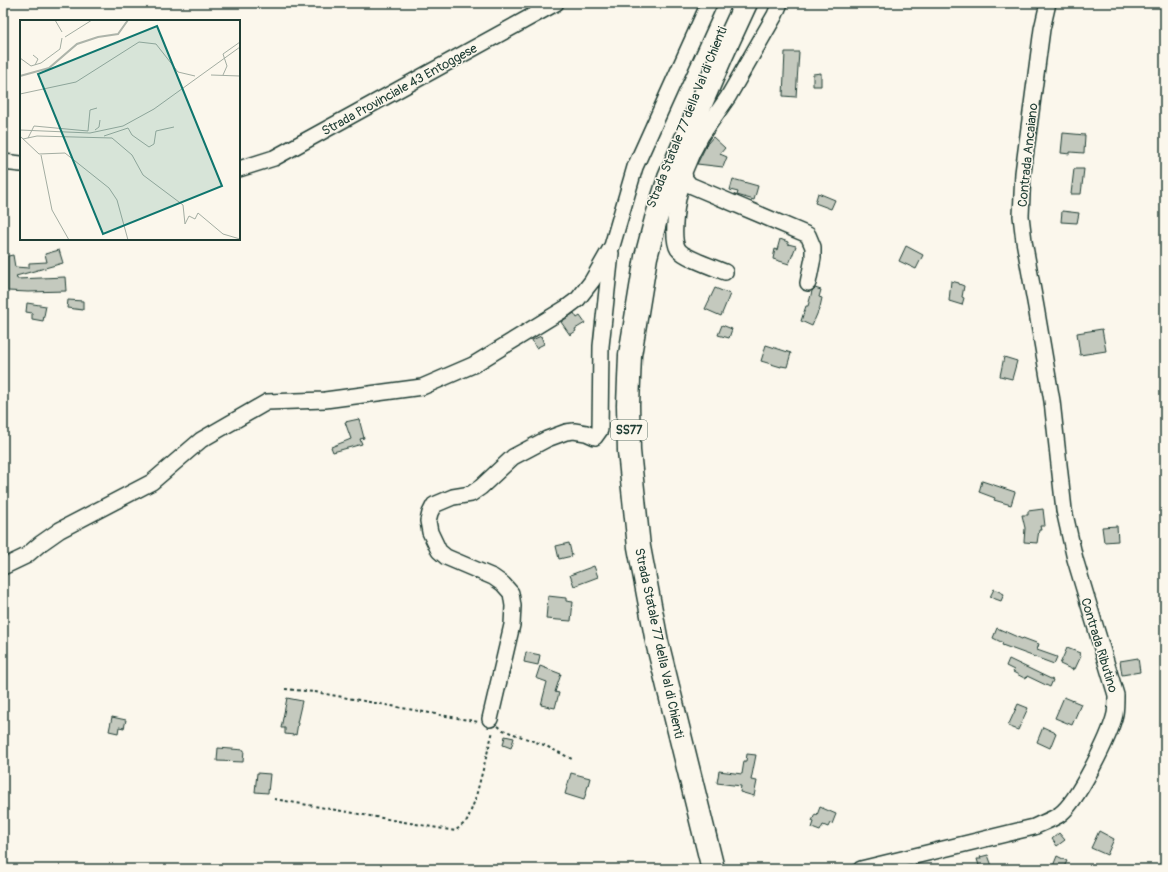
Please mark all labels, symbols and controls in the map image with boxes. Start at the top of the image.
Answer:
inset map [20,20,240,240]
street label: Strada Statale 77 della Val di Chienti [643,24,731,210]
street label: Strada Provinciale 43 Entoggese [319,40,481,139]
street label: Contrada Ancaiano [1015,102,1041,208]
road number: SS77 [611,420,647,440]
street label: Strada Statale 77 della Val di Chienti [631,547,687,740]
street label: Contrada Ributino [1077,596,1121,695]

